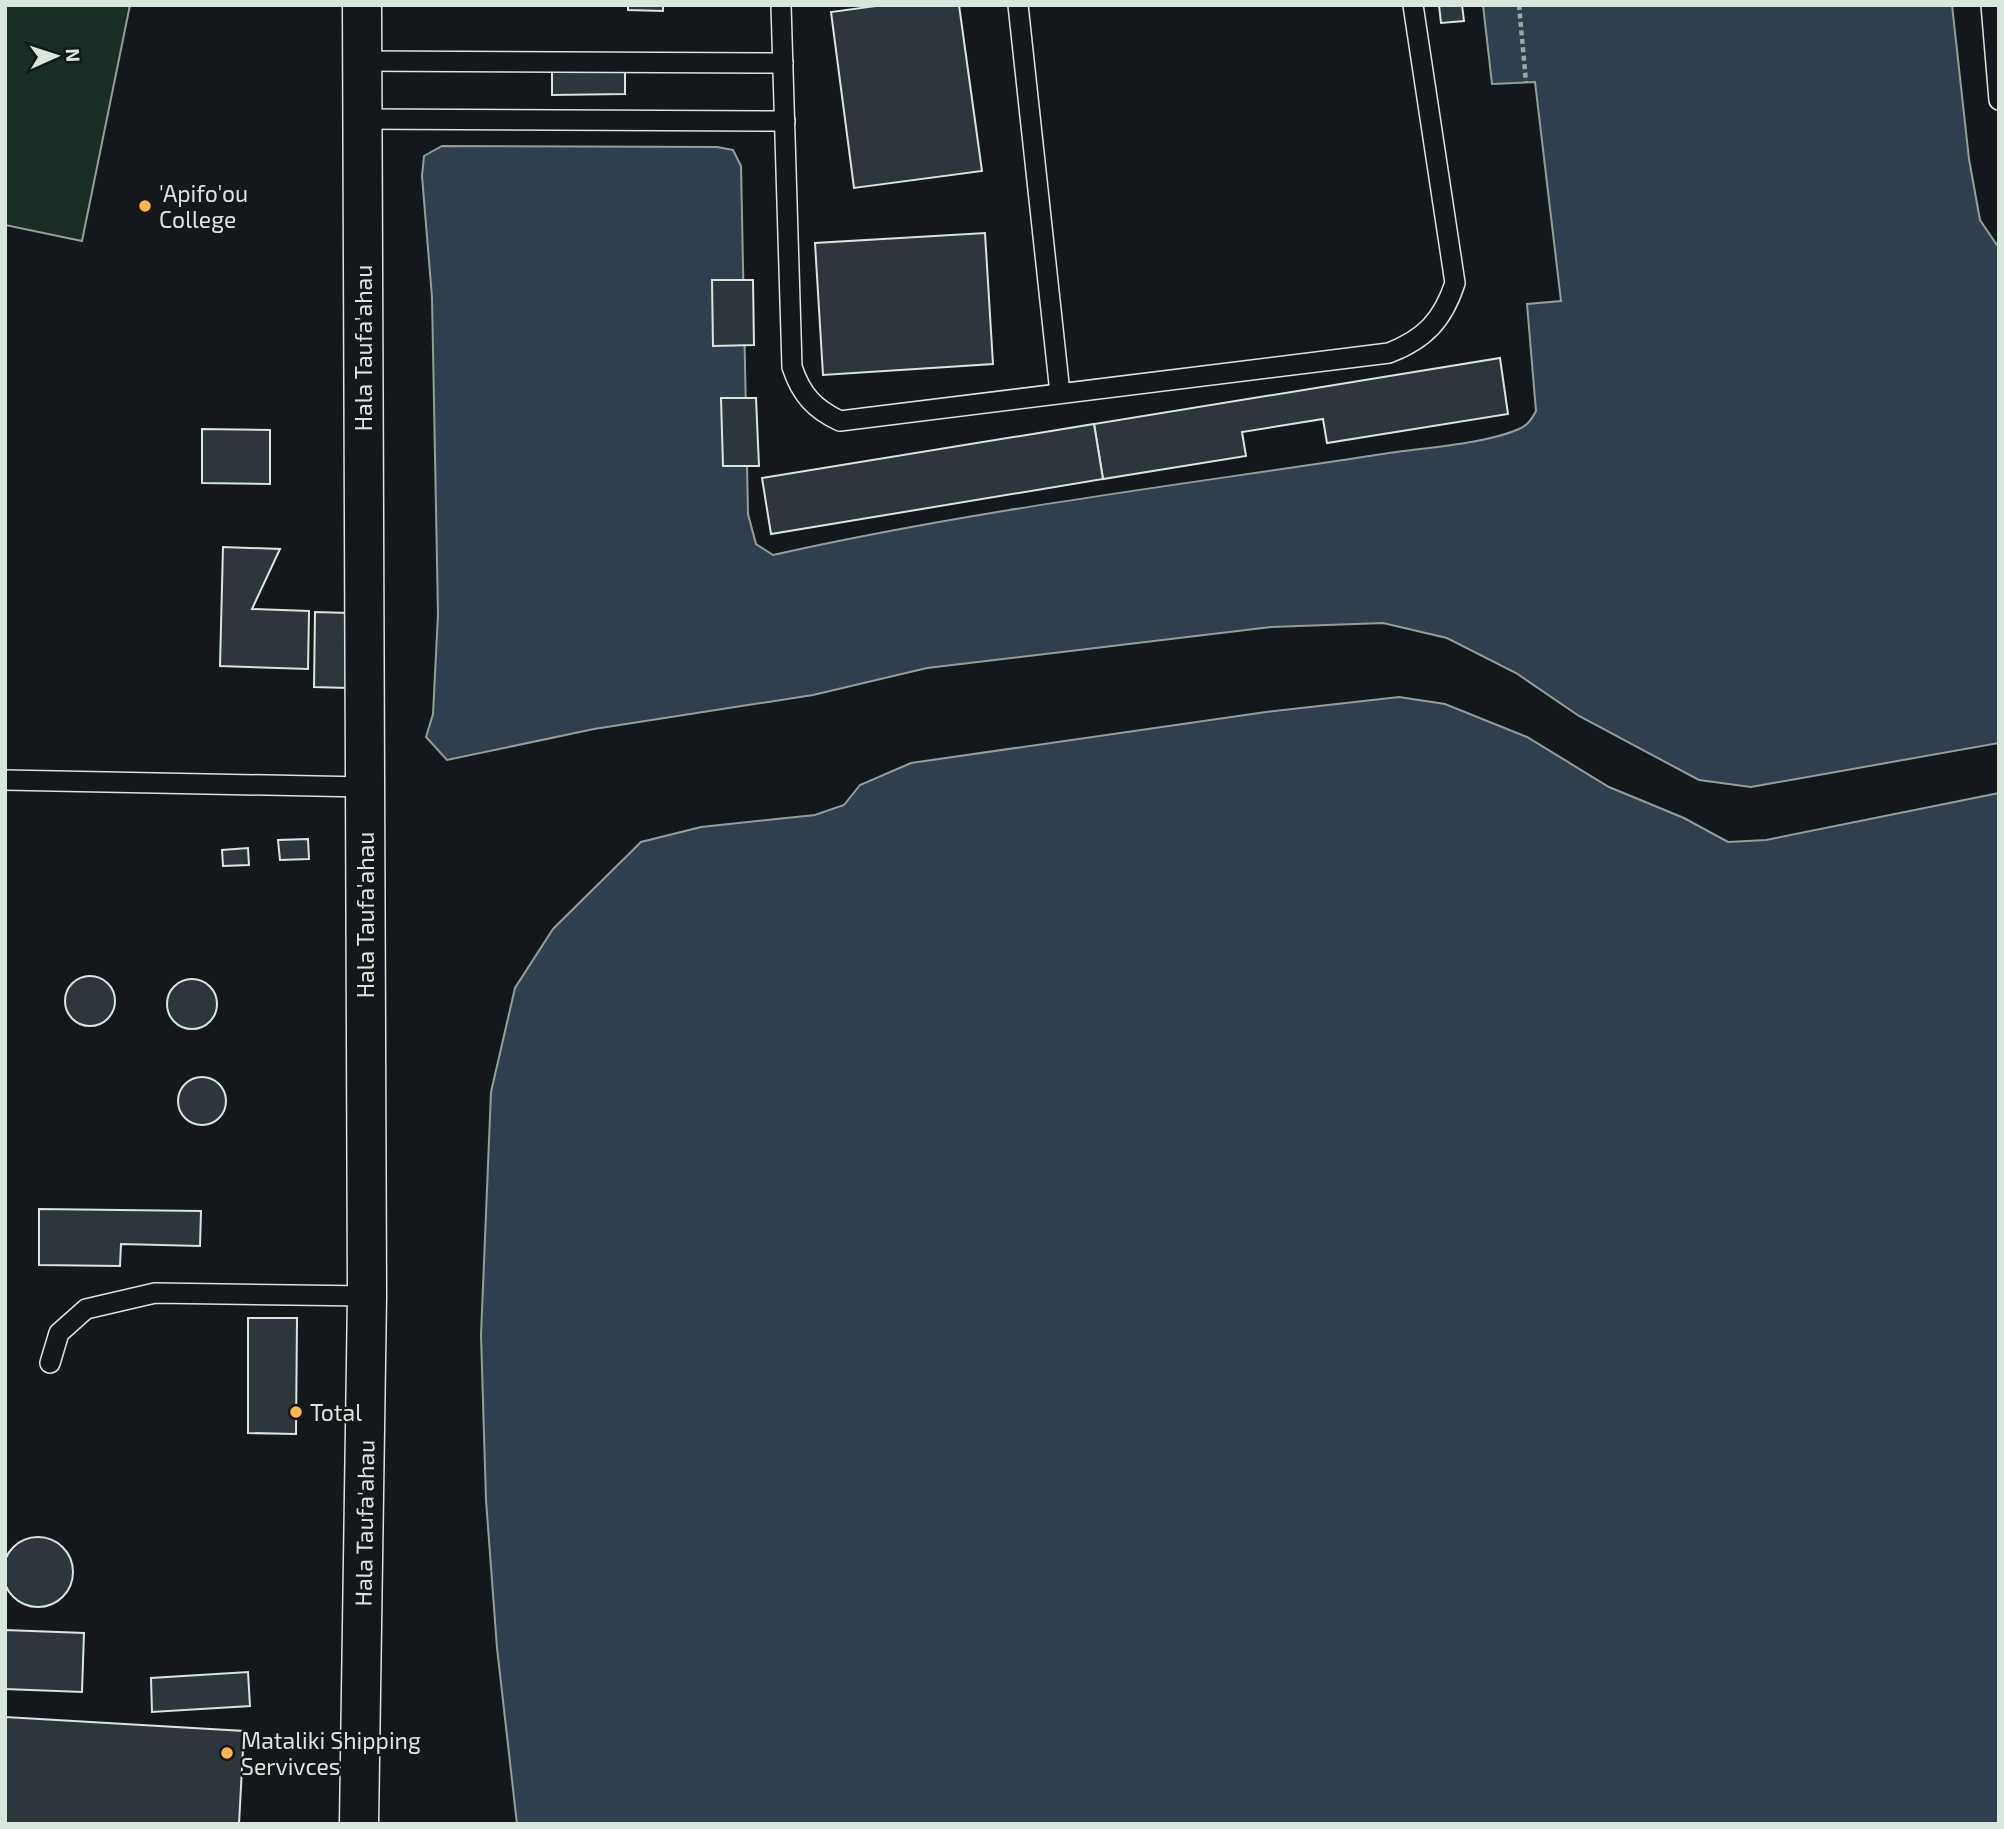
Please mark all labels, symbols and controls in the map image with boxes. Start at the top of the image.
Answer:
north arrow [21,21,91,91]
text: N [62,48,85,63]
place label: 'Apifo'ou College [159,179,248,233]
marker: 'Apifo'ou College [137,198,153,214]
street label: Hala Taufa'ahau [349,265,377,431]
street label: Hala Taufa'ahau [351,832,379,998]
place label: Total [310,1398,362,1426]
marker: Total [288,1404,304,1420]
street label: Hala Taufa'ahau [349,1439,379,1607]
place label: Mataliki Shipping Servivces [241,1726,421,1780]
marker: Mataliki Shipping Servivces [219,1745,235,1761]

